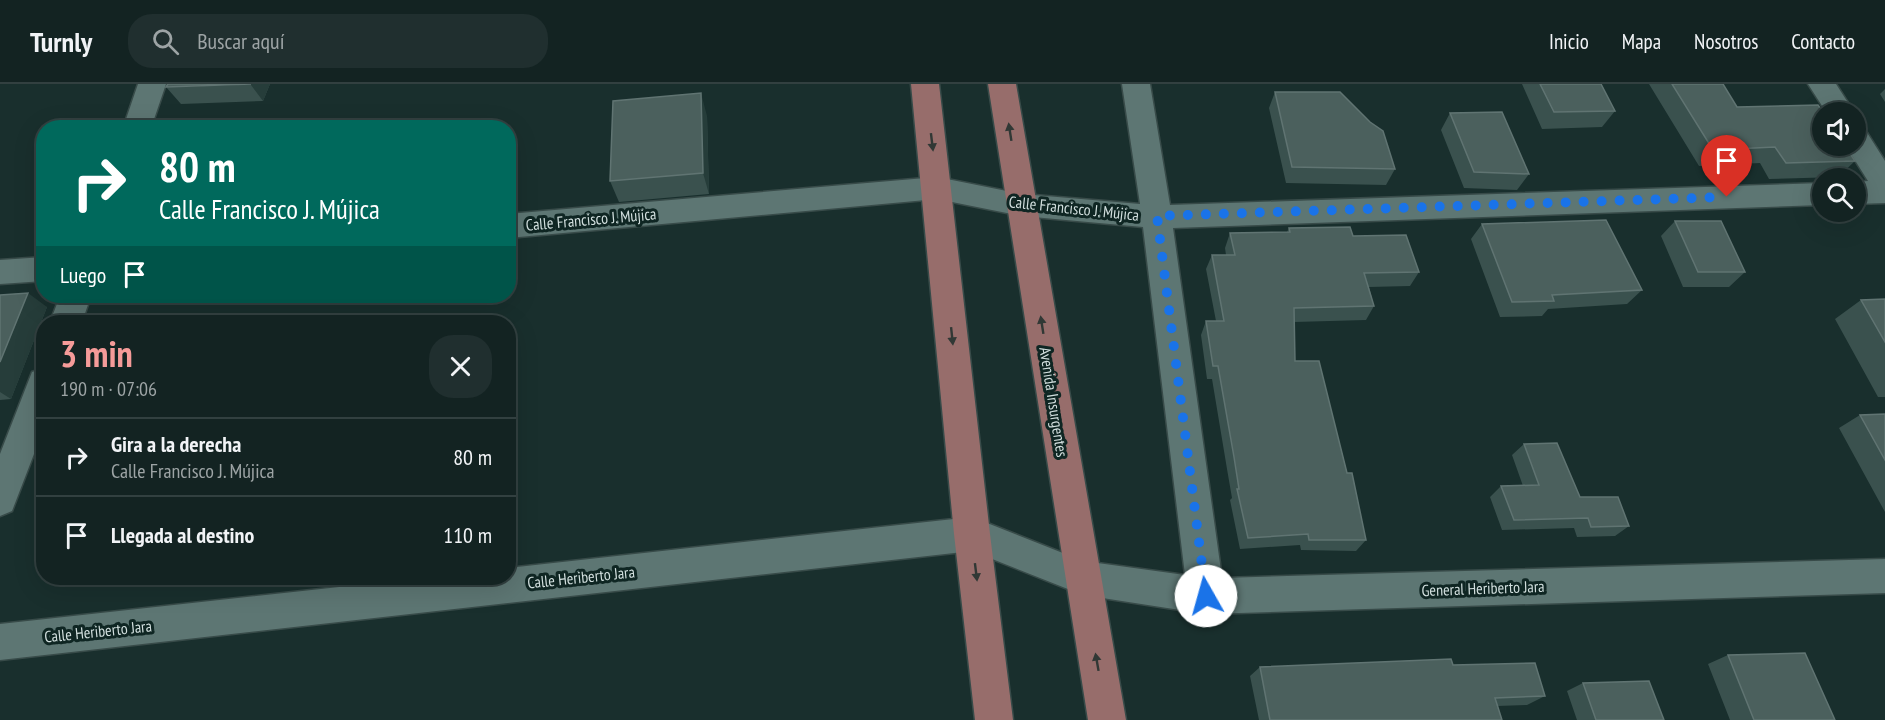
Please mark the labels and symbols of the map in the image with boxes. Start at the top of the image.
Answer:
one-way arrow [1006,123,1015,142]
one-way arrow [927,133,936,152]
pin [1701,135,1752,197]
street label: Calle Francisco J. Mújica [1008,191,1140,225]
street label: Calle Francisco J. Mújica [525,203,657,235]
one-way arrow [1037,315,1046,334]
one-way arrow [947,327,957,346]
street label: Avenida Insurgentes [1035,345,1073,459]
street label: Calle Heriberto Jara [526,561,636,593]
one-way arrow [972,562,981,581]
position arrow [1174,564,1238,628]
street label: General Heriberto Jara [1421,576,1545,600]
street label: Calle Heriberto Jara [43,615,153,647]
one-way arrow [1092,653,1101,672]

